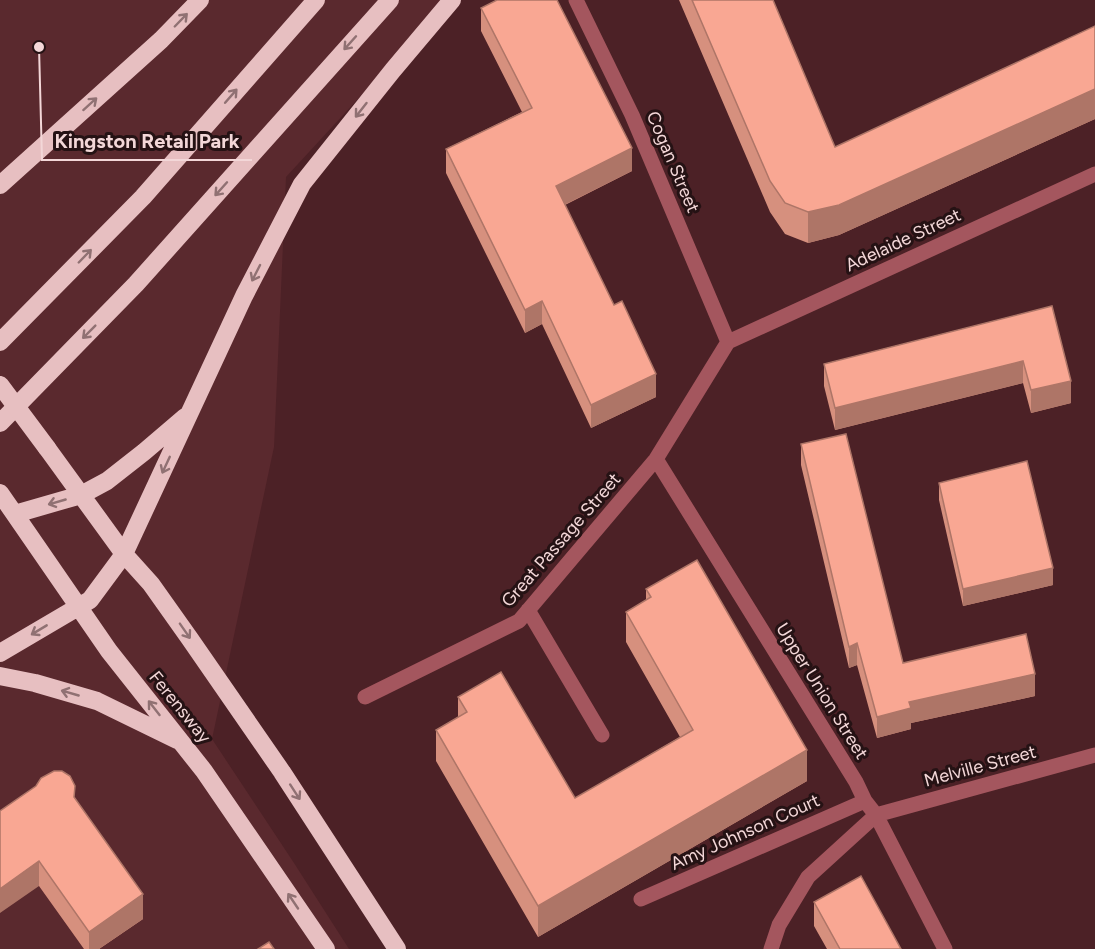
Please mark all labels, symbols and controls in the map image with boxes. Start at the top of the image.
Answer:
one-way arrow [173,13,188,28]
one-way arrow [343,35,357,50]
one-way arrow [224,89,238,104]
one-way arrow [83,97,98,111]
one-way arrow [355,102,368,118]
street label: Cogan Street [642,108,704,216]
callout: Kingston Retail Park [42,122,252,160]
text: Kingston Retail Park [54,129,240,153]
one-way arrow [214,181,228,196]
street label: Adelaide Street [842,204,964,276]
one-way arrow [78,248,93,263]
one-way arrow [250,264,262,281]
one-way arrow [81,325,96,340]
one-way arrow [159,455,171,473]
street label: Great Passage Street [497,468,625,612]
one-way arrow [48,497,67,508]
street label: Upper Union Street [771,619,873,763]
one-way arrow [179,623,191,639]
one-way arrow [31,624,48,636]
street label: Ferensway [144,667,216,748]
one-way arrow [61,687,80,698]
one-way arrow [148,701,161,717]
street label: Melville Street [922,740,1039,792]
one-way arrow [289,783,301,800]
street label: Amy Johnson Court [667,789,823,875]
one-way arrow [287,893,299,909]

